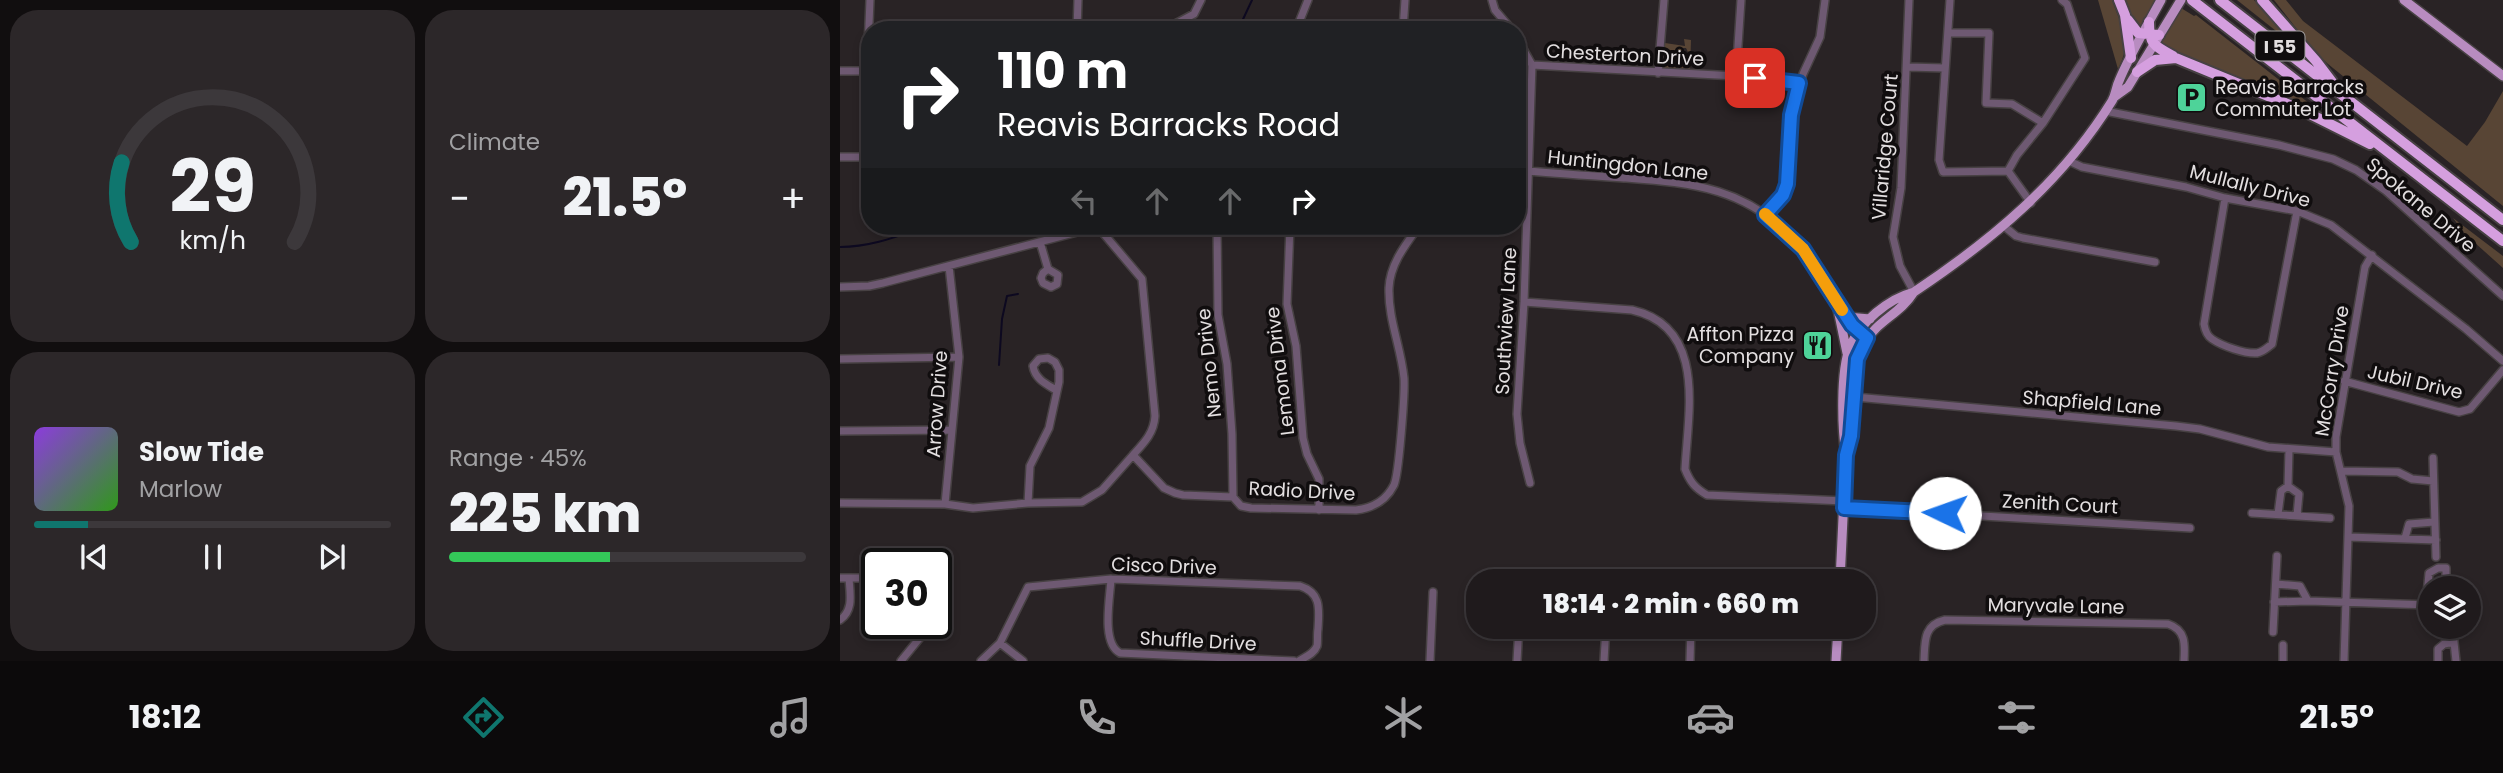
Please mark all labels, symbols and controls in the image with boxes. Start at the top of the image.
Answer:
road number: I 55 [2256,32,2304,60]
text: 110 m [997,37,1128,105]
street label: Chesterton Drive [1545,37,1705,73]
pin [1725,48,1785,108]
icon: right [882,49,973,140]
icon: arrive [1736,59,1774,97]
street label: Villaridge Court [1865,73,1905,221]
place label: Reavis Barracks Commuter Lot [2215,74,2364,123]
parking icon: Reavis Barracks Commuter Lot [2175,81,2209,115]
text: Reavis Barracks Road [997,102,1340,147]
text: Climate [449,126,540,158]
text: 29 [169,136,256,237]
street label: Huntingdon Lane [1546,143,1710,187]
street label: Spokane Drive [2360,151,2482,259]
street label: Mullally Drive [2187,158,2313,214]
text: 21.5° [563,161,687,234]
text: − [449,172,470,225]
text: + [780,172,806,225]
icon: left [1065,182,1103,220]
icon: ahead [1138,182,1176,220]
icon: ahead [1211,182,1249,220]
icon: right [1284,182,1322,220]
text: km/h [179,223,246,258]
street label: Southview Lane [1489,247,1523,395]
street label: McCorry Drive [2308,304,2356,438]
street label: Lemona Drive [1259,305,1301,437]
street label: Nemo Drive [1190,307,1228,419]
place label: Affton Pizza Company [1687,321,1794,370]
restaurant icon: Affton Pizza Company [1800,328,1834,362]
street label: Arrow Drive [920,349,954,459]
street label: Jubil Drive [2365,358,2465,406]
street label: Shapfield Lane [2021,383,2163,423]
text: Slow Tide [139,434,264,470]
text: Range · 45% [449,442,587,474]
text: Marlow [139,473,222,505]
street label: Radio Drive [1248,475,1356,507]
position arrow [1908,476,1982,550]
text: 225 km [449,477,641,550]
street label: Zenith Court [2001,487,2119,521]
icon: previous [75,538,113,576]
icon: pause [194,538,232,576]
icon: next [313,538,351,576]
speed limit sign: 30 [861,548,952,639]
street label: Cisco Drive [1111,551,1217,581]
map controls [2418,576,2481,639]
button: layers [2418,576,2481,639]
text: 18:14 · 2 min · 660 m [1543,586,1799,622]
street label: Maryvale Lane [1987,591,2125,621]
street label: Shuffle Drive [1139,624,1257,658]
icon: directions [459,693,508,742]
icon: music [766,693,815,742]
icon: phone [1072,693,1121,742]
icon: climate [1379,693,1428,742]
icon: car [1686,693,1735,742]
icon: filters [1992,693,2041,742]
text: 18:12 [129,694,201,739]
text: 21.5° [2299,694,2374,739]

